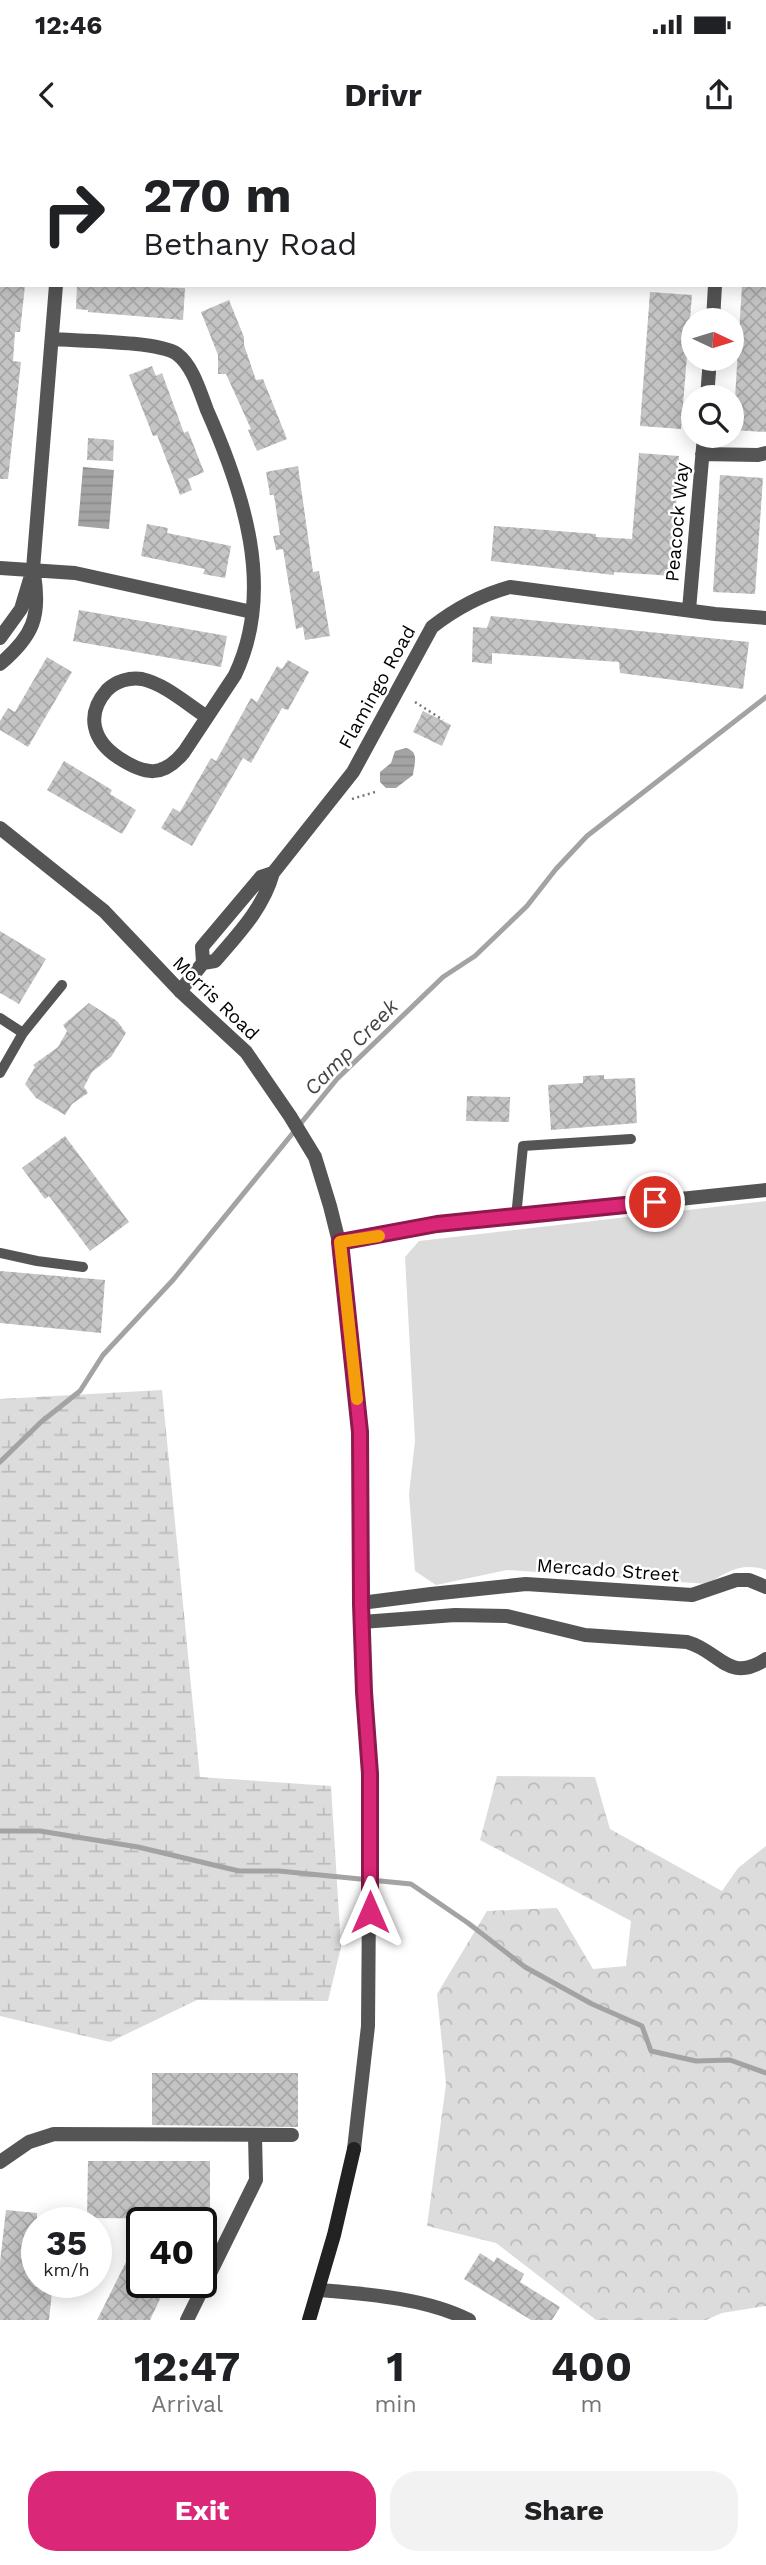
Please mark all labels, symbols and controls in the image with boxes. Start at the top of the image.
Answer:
text: 12:46 [35,10,102,40]
icon: back [28,76,66,114]
text: Drivr [344,76,422,114]
icon: share [700,76,738,114]
text: 270 m [143,166,292,224]
icon: right [28,168,119,259]
text: Bethany Road [143,225,357,263]
north arrow [681,308,744,371]
map controls [681,308,744,448]
button: search [681,385,744,448]
street label: Peacock Way [660,461,694,583]
street label: Flamingo Road [334,621,420,753]
street label: Morris Road [168,951,264,1045]
water label: Camp Creek [299,993,403,1100]
pin [625,1172,685,1232]
icon: arrive [636,1183,674,1221]
street label: Mercado Street [536,1554,680,1586]
position arrow [333,1875,407,1949]
speed limit sign: 40 [126,2207,217,2298]
text: 35 [46,2222,87,2264]
text: km/h [43,2259,90,2280]
text: 12:47 [134,2342,240,2391]
text: 1 [387,2342,405,2391]
text: 400 [551,2342,632,2391]
text: Arrival [151,2391,223,2418]
text: min [374,2391,417,2418]
text: m [580,2391,602,2418]
button: Exit [28,2471,376,2551]
button: Share [390,2471,738,2551]

